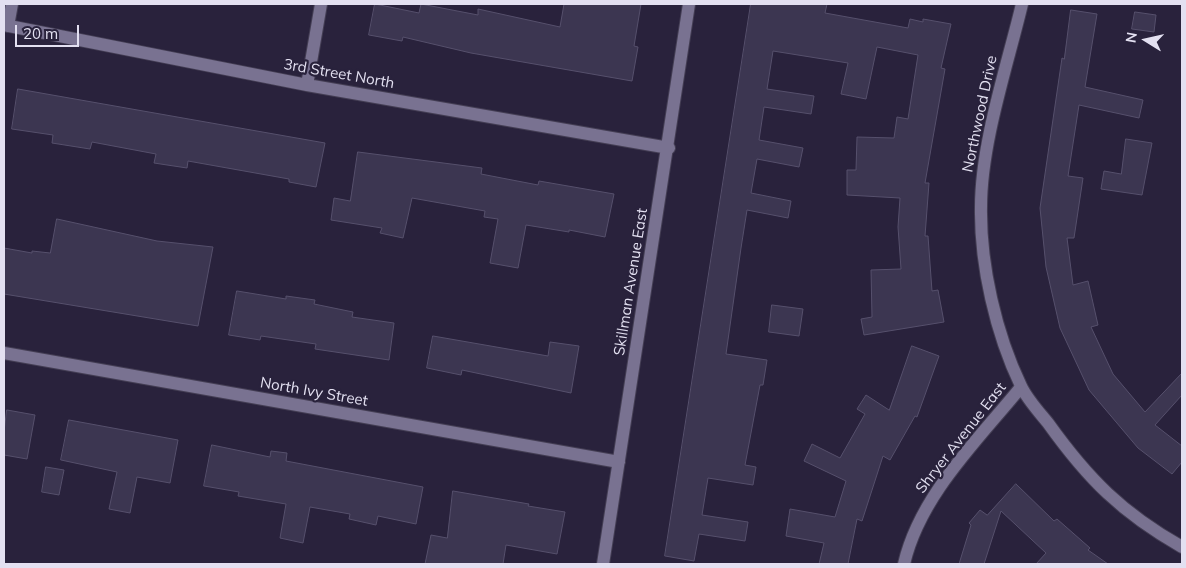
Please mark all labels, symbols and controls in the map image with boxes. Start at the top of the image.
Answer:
scale bar [18,15,81,47]
north arrow [1121,15,1171,65]
text: 20 m [23,24,58,43]
text: N [1121,31,1141,44]
street label: Northwood Drive [959,54,1001,174]
street label: 3rd Street North [282,55,396,93]
street label: Skillman Avenue East [610,207,652,357]
street label: North Ivy Street [259,374,369,410]
street label: Shryer Avenue East [912,379,1010,497]

